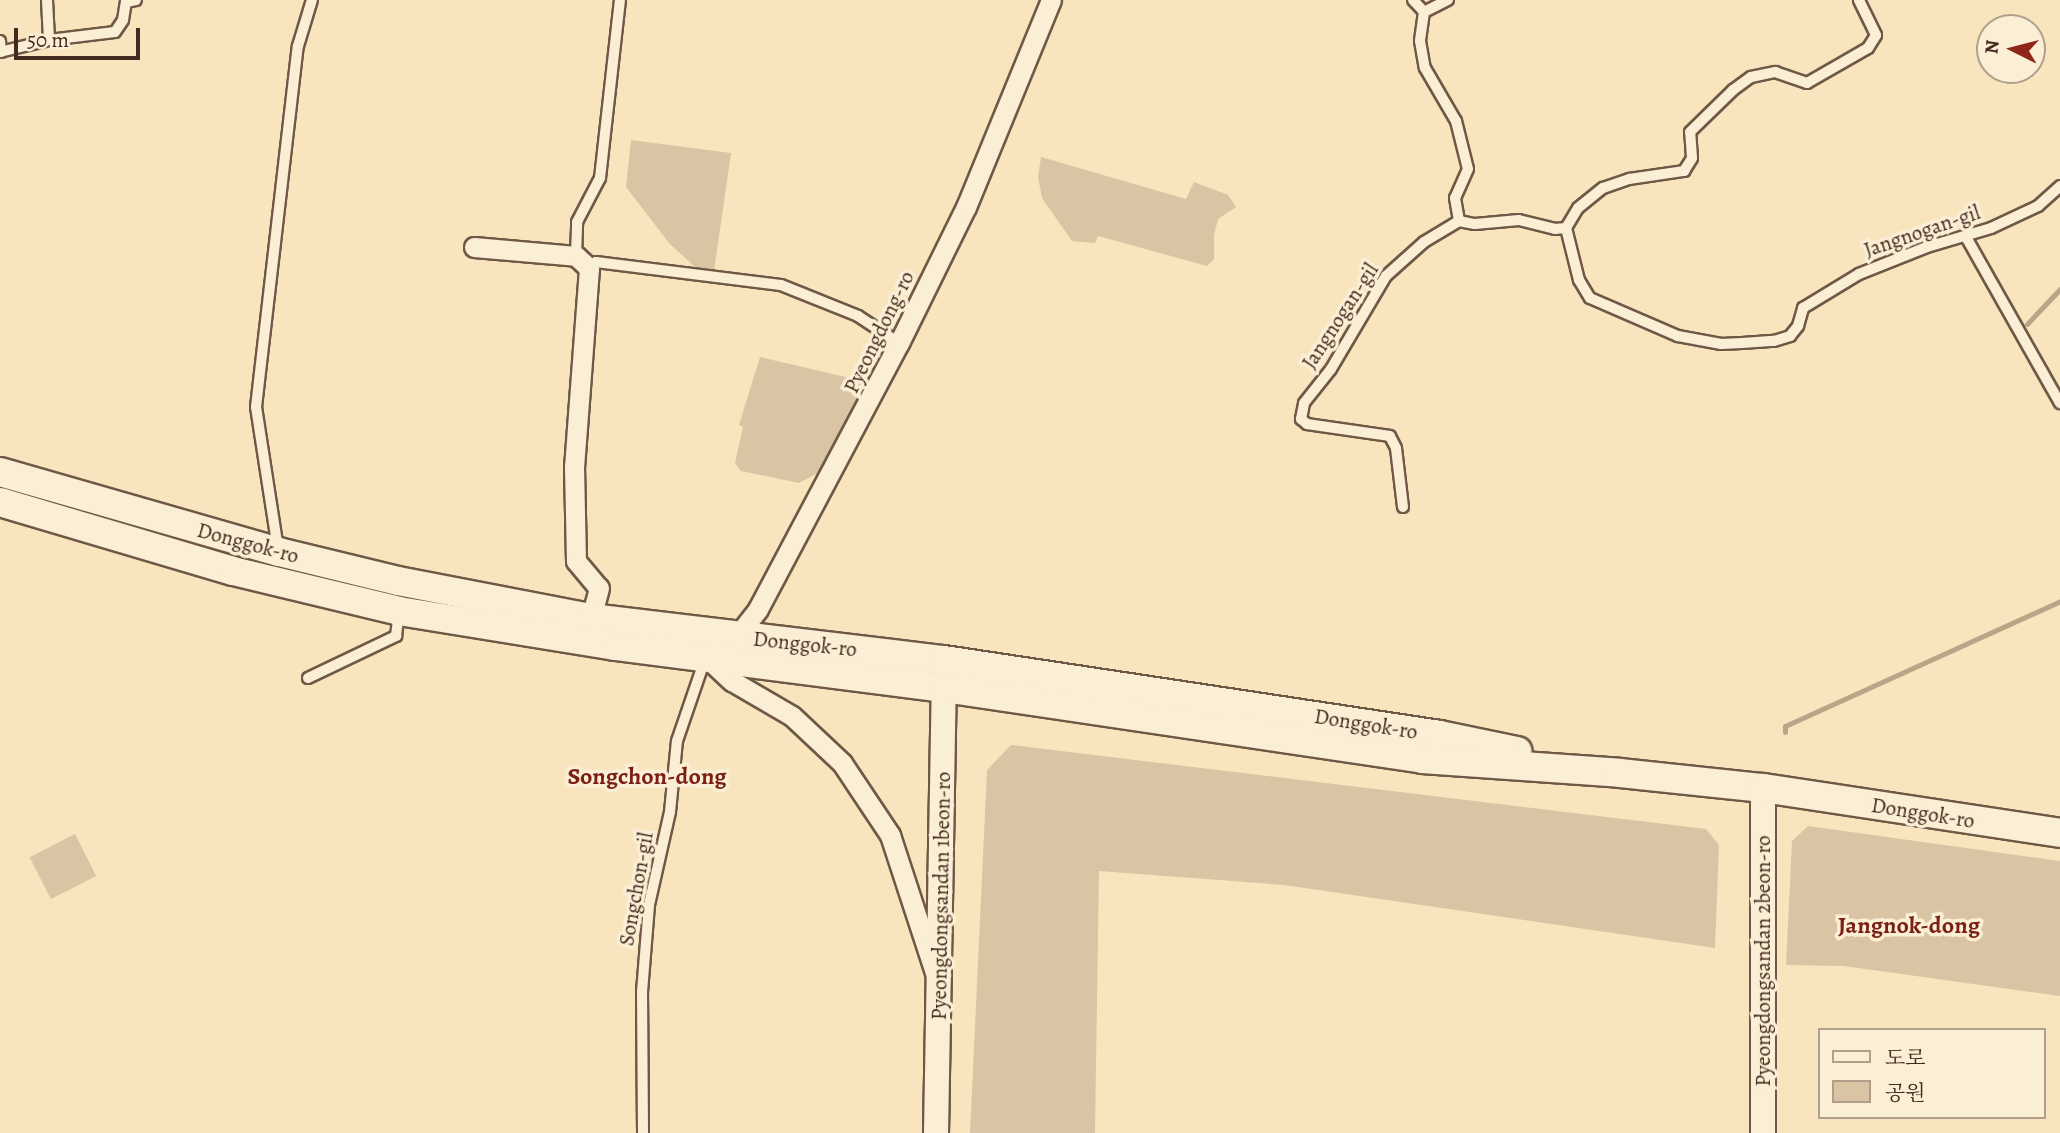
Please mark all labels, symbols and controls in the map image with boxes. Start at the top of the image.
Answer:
scale bar [18,14,144,58]
north arrow [1976,14,2046,84]
text: 50 m [27,26,69,54]
text: N [1978,39,2006,55]
street label: Jangnogan-gil [1861,199,1983,263]
street label: Jangnogan-gil [1296,258,1384,374]
street label: Pyeongdong-ro [839,267,919,397]
street label: Donggok-ro [194,517,302,569]
street label: Donggok-ro [752,626,858,662]
street label: Donggok-ro [1313,703,1419,745]
district label: Songchon-dong [567,763,727,791]
street label: Pyeongdongsandan 1beon-ro [926,772,956,1020]
street label: Donggok-ro [1870,792,1976,834]
street label: Songchon-gil [614,830,658,948]
street label: Pyeongdongsandan 2beon-ro [1750,835,1776,1087]
district label: Jangnok-dong [1838,912,1980,940]
legend [1818,1028,2046,1119]
text: 도로 [1885,1044,1926,1072]
text: 공원 [1885,1079,1926,1107]

